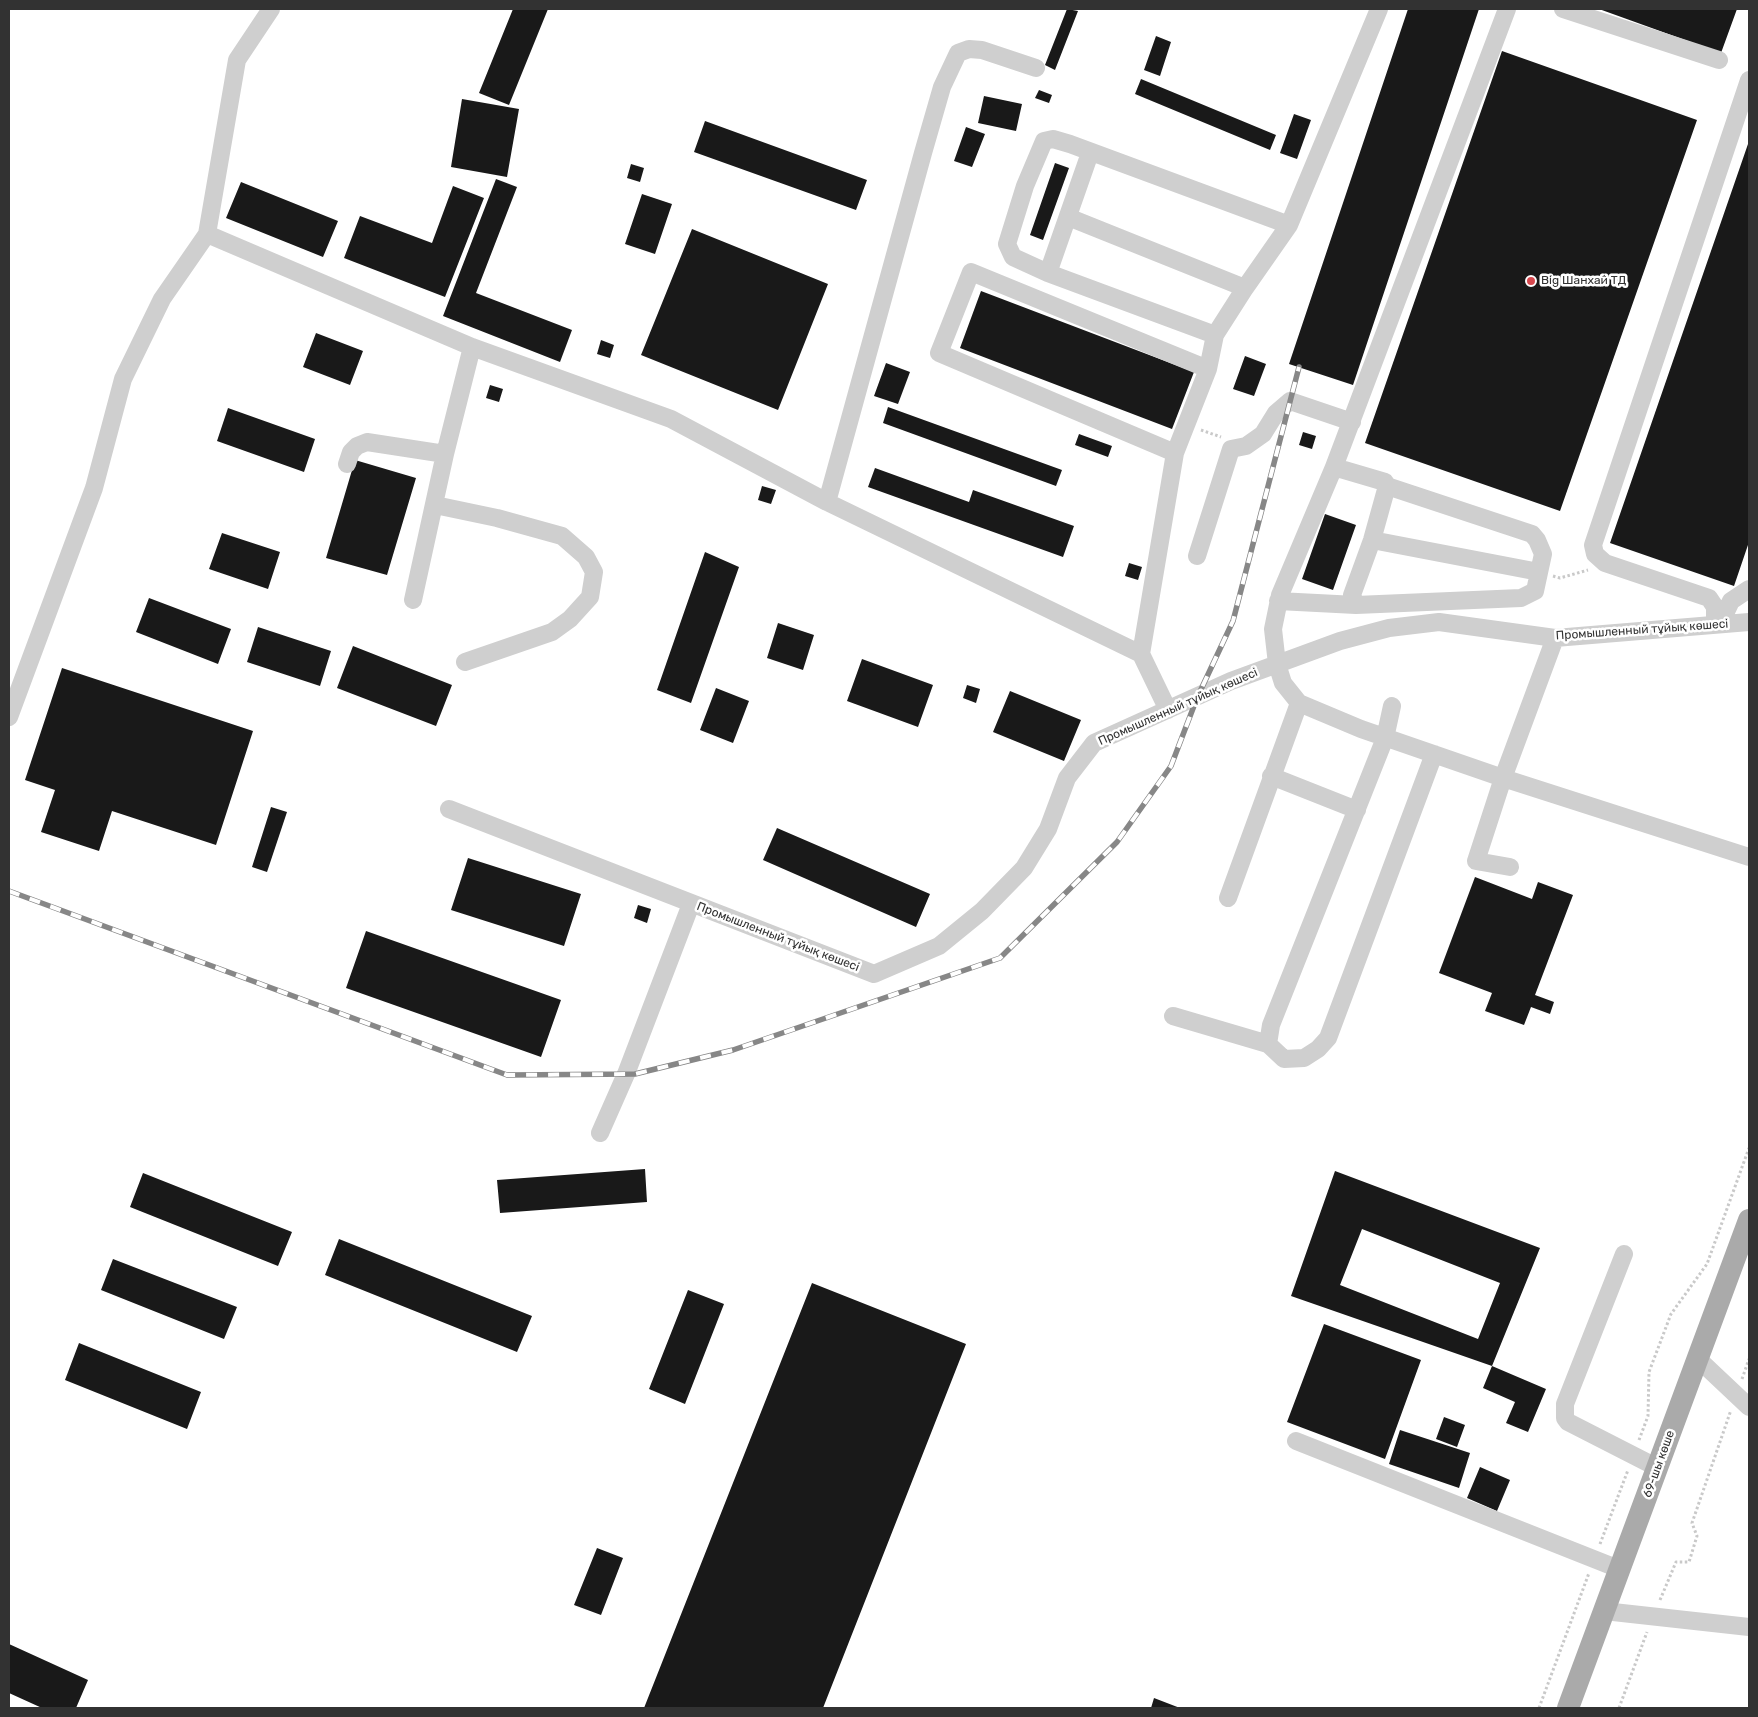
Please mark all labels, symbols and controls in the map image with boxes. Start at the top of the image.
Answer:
place label: Big Шанхай ТД [1541,274,1626,288]
marker: Big Шанхай ТД [1525,275,1537,287]
street label: Промышленный тұйық көшесі [1555,617,1729,643]
street label: Промышленный тұйық көшесі [1096,665,1260,749]
street label: Промышленный тұйық көшесі [695,899,861,975]
street label: 69-шы көше [1640,1428,1678,1500]

